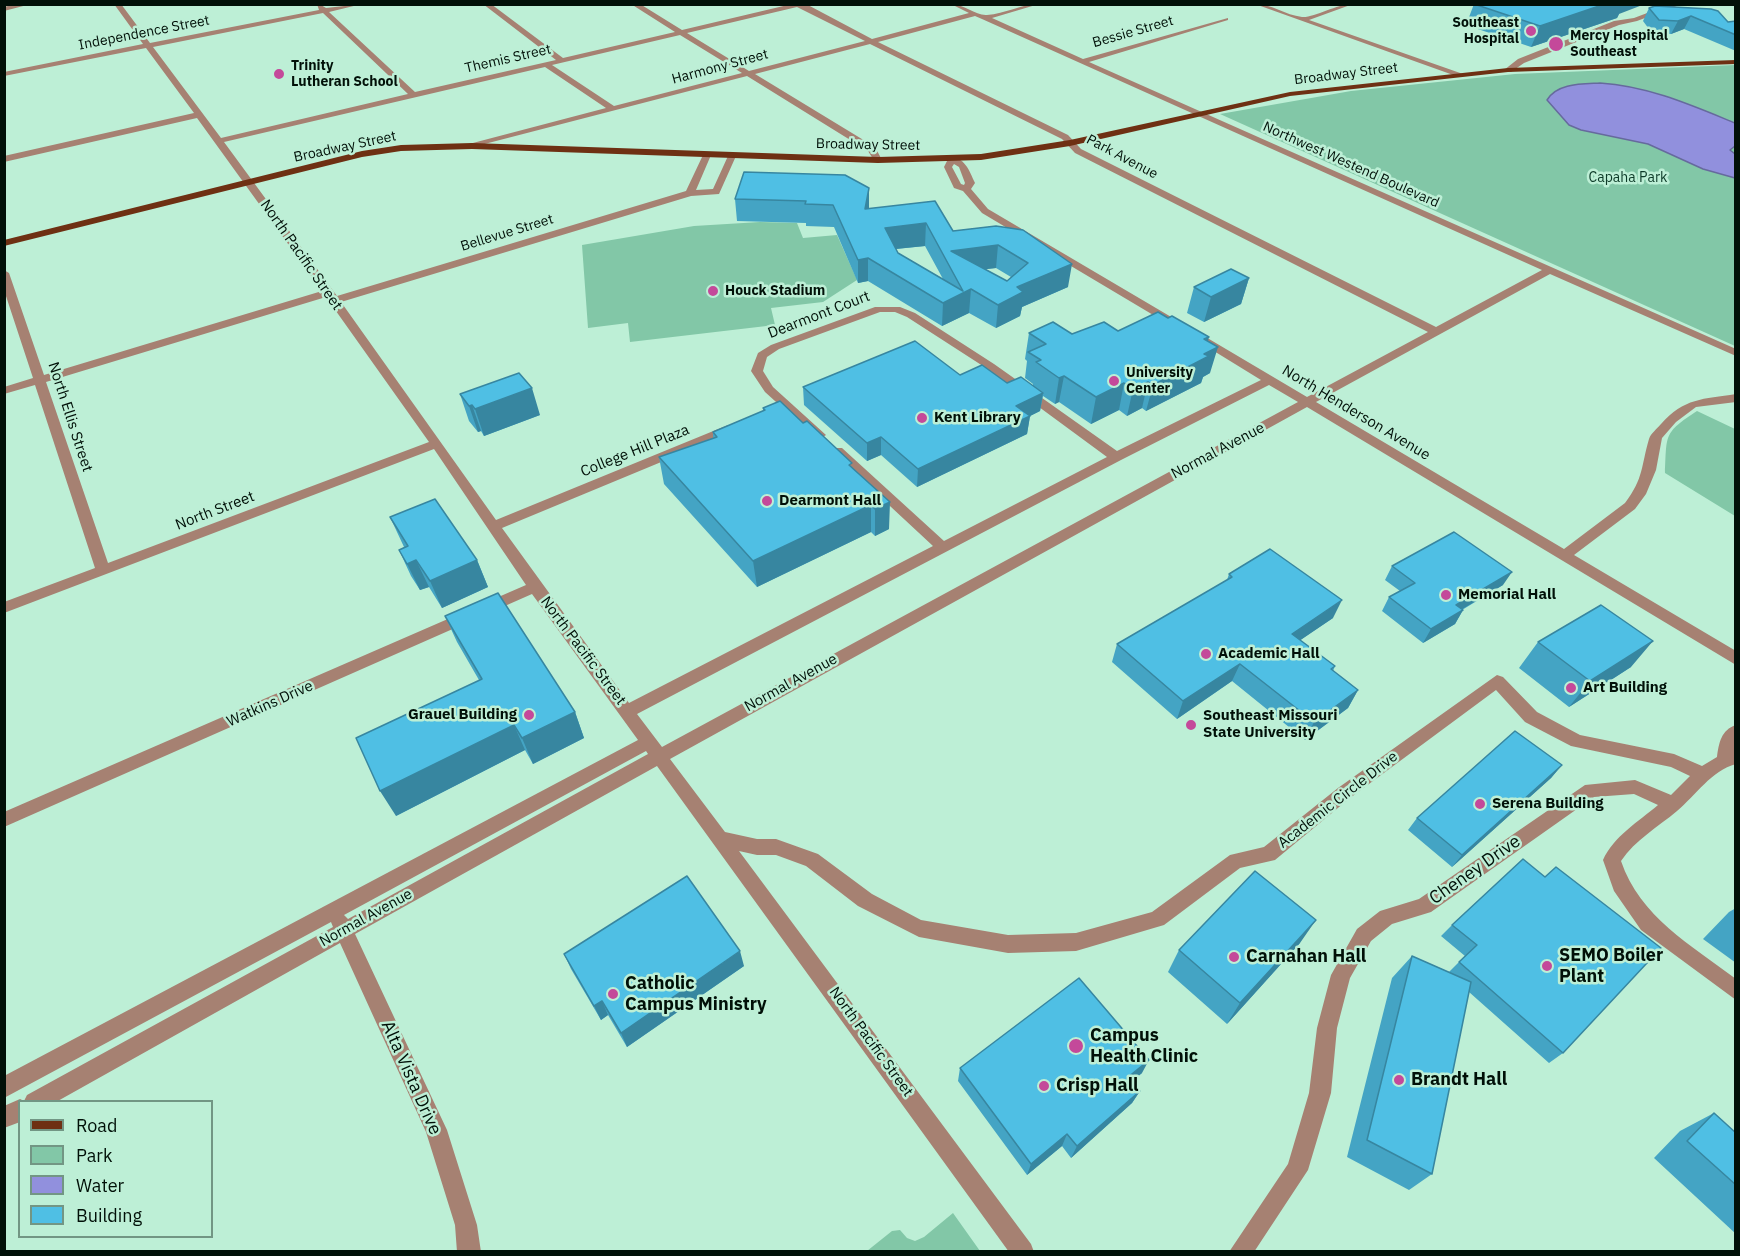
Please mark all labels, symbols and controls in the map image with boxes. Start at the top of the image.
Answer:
street label: Independence Street [77,12,211,54]
street label: Bessie Street [1091,12,1175,52]
place label: Southeast Hospital [1452,15,1519,48]
marker: Southeast Hospital [1524,24,1538,38]
place label: Mercy Hospital Southeast [1570,28,1668,60]
marker: Mercy Hospital Southeast [1547,35,1565,53]
street label: Themis Street [463,41,553,77]
street label: Harmony Street [670,46,770,88]
place label: Trinity Lutheran School [291,58,398,90]
street label: Broadway Street [1293,59,1399,89]
marker: Trinity Lutheran School [272,67,286,81]
street label: Northwest Westend Boulevard [1260,118,1442,212]
street label: Broadway Street [292,128,398,166]
street label: Park Avenue [1083,131,1161,183]
street label: Broadway Street [816,136,920,154]
park label: Capaha Park [1589,170,1667,186]
street label: North Pacific Street [256,196,346,314]
street label: Bellevue Street [459,211,555,255]
place label: Houck Stadium [725,283,825,299]
marker: Houck Stadium [706,284,720,298]
street label: Dearmont Court [766,287,872,343]
street label: North Ellis Street [44,360,96,474]
street label: North Henderson Avenue [1279,362,1433,464]
place label: University Center [1126,365,1193,398]
marker: University Center [1107,374,1121,388]
place label: Kent Library [934,409,1021,427]
marker: Kent Library [915,411,929,425]
street label: Normal Avenue [1168,419,1268,483]
street label: College Hill Plaza [578,421,692,481]
street label: North Street [173,488,257,534]
place label: Dearmont Hall [779,492,881,510]
marker: Dearmont Hall [760,494,774,508]
place label: Memorial Hall [1458,586,1556,604]
marker: Memorial Hall [1439,588,1453,602]
street label: North Pacific Street [536,593,630,709]
place label: Academic Hall [1218,645,1319,663]
marker: Academic Hall [1199,647,1213,661]
street label: Normal Avenue [741,650,841,716]
street label: Watkins Drive [224,677,316,731]
place label: Art Building [1583,679,1667,697]
marker: Art Building [1564,681,1578,695]
place label: Grauel Building [408,706,517,724]
place label: Southeast Missouri State University [1203,707,1337,742]
marker: Grauel Building [522,708,536,722]
marker: Southeast Missouri State University [1184,718,1198,732]
street label: Academic Circle Drive [1275,748,1401,852]
place label: Serena Building [1492,795,1604,813]
marker: Serena Building [1473,797,1487,811]
street label: Cheney Drive [1425,831,1525,909]
street label: Normal Avenue [316,885,416,951]
place label: SEMO Boiler Plant [1559,945,1663,988]
place label: Carnahan Hall [1246,946,1366,968]
marker: Carnahan Hall [1227,950,1241,964]
marker: SEMO Boiler Plant [1540,959,1554,973]
place label: Catholic Campus Ministry [625,973,767,1016]
street label: North Pacific Street [825,984,917,1100]
marker: Catholic Campus Ministry [606,987,620,1001]
street label: Alta Vista Drive [376,1018,446,1138]
place label: Campus Health Clinic [1090,1025,1198,1068]
marker: Campus Health Clinic [1067,1037,1085,1055]
place label: Brandt Hall [1411,1069,1507,1091]
marker: Brandt Hall [1392,1073,1406,1087]
place label: Crisp Hall [1056,1075,1138,1097]
marker: Crisp Hall [1037,1079,1051,1093]
legend [18,1100,213,1238]
text: Road [76,1114,117,1137]
text: Park [76,1144,112,1167]
text: Water [76,1174,124,1197]
text: Building [76,1204,142,1227]

